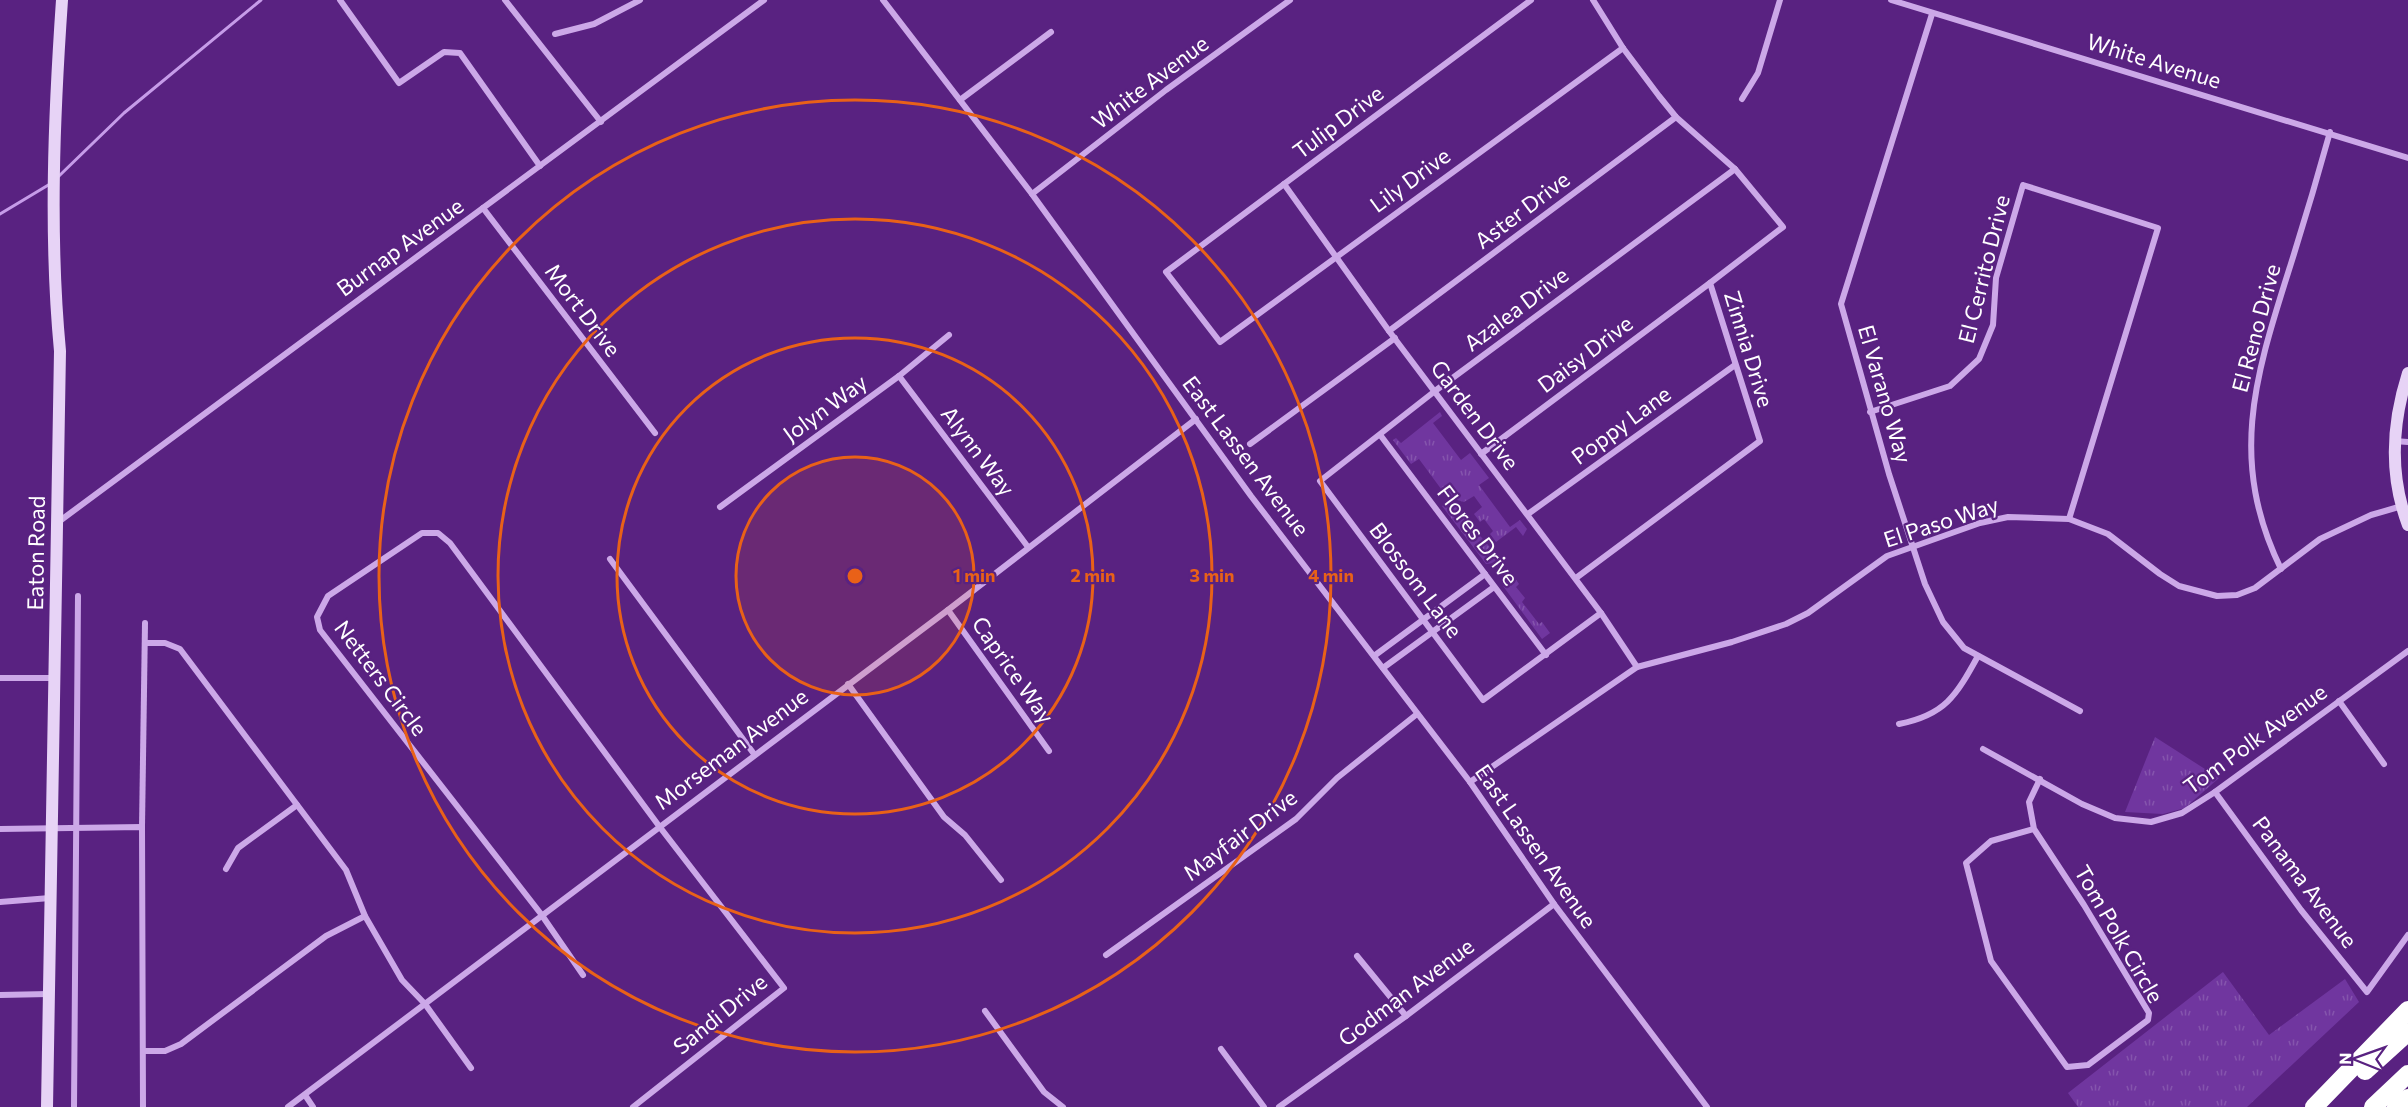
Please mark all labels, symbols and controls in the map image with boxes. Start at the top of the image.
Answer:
street label: White Avenue [2084,27,2224,94]
street label: White Avenue [1086,29,1213,134]
street label: Tulip Drive [1287,79,1388,164]
street label: Lily Drive [1364,141,1455,218]
street label: Aster Drive [1469,165,1574,254]
street label: Burnap Avenue [331,192,468,302]
street label: El Cerrito Drive [1952,192,2015,346]
street label: Mort Drive [540,258,627,361]
street label: Azalea Drive [1458,261,1573,357]
street label: El Reno Drive [2225,261,2286,395]
street label: Zinnia Drive [1719,287,1780,410]
street label: Daisy Drive [1532,309,1638,398]
street label: El Varano Way [1853,322,1918,466]
street label: Garden Drive [1425,355,1525,475]
street label: Jolyn Way [777,368,872,447]
street label: East Lassen Avenue [1177,370,1315,541]
street label: Poppy Lane [1566,380,1676,470]
street label: Alynn Way [936,400,1021,501]
street label: Flores Drive [1432,479,1525,590]
street label: El Paso Way [1880,490,2002,553]
street label: Eaton Road [21,495,50,611]
street label: Blossom Lane [1364,517,1469,643]
text: 1 min [953,564,995,586]
text: 2 min [1071,564,1115,586]
text: 3 min [1189,564,1235,586]
text: 4 min [1308,564,1354,586]
centre of rings [845,566,865,586]
street label: Caprice Way [967,611,1060,729]
street label: Netters Circle [329,615,434,741]
street label: Tom Polk Avenue [2178,678,2332,800]
street label: Morseman Avenue [649,682,813,815]
street label: East Lassen Avenue [1470,759,1603,933]
street label: Mayfair Drive [1178,783,1302,886]
street label: Panama Avenue [2247,811,2364,953]
street label: Tom Polk Circle [2069,860,2170,1007]
street label: Godman Avenue [1333,932,1479,1051]
street label: Sandi Drive [667,968,772,1060]
north arrow [2330,1029,2390,1089]
text: N [2335,1053,2354,1065]

